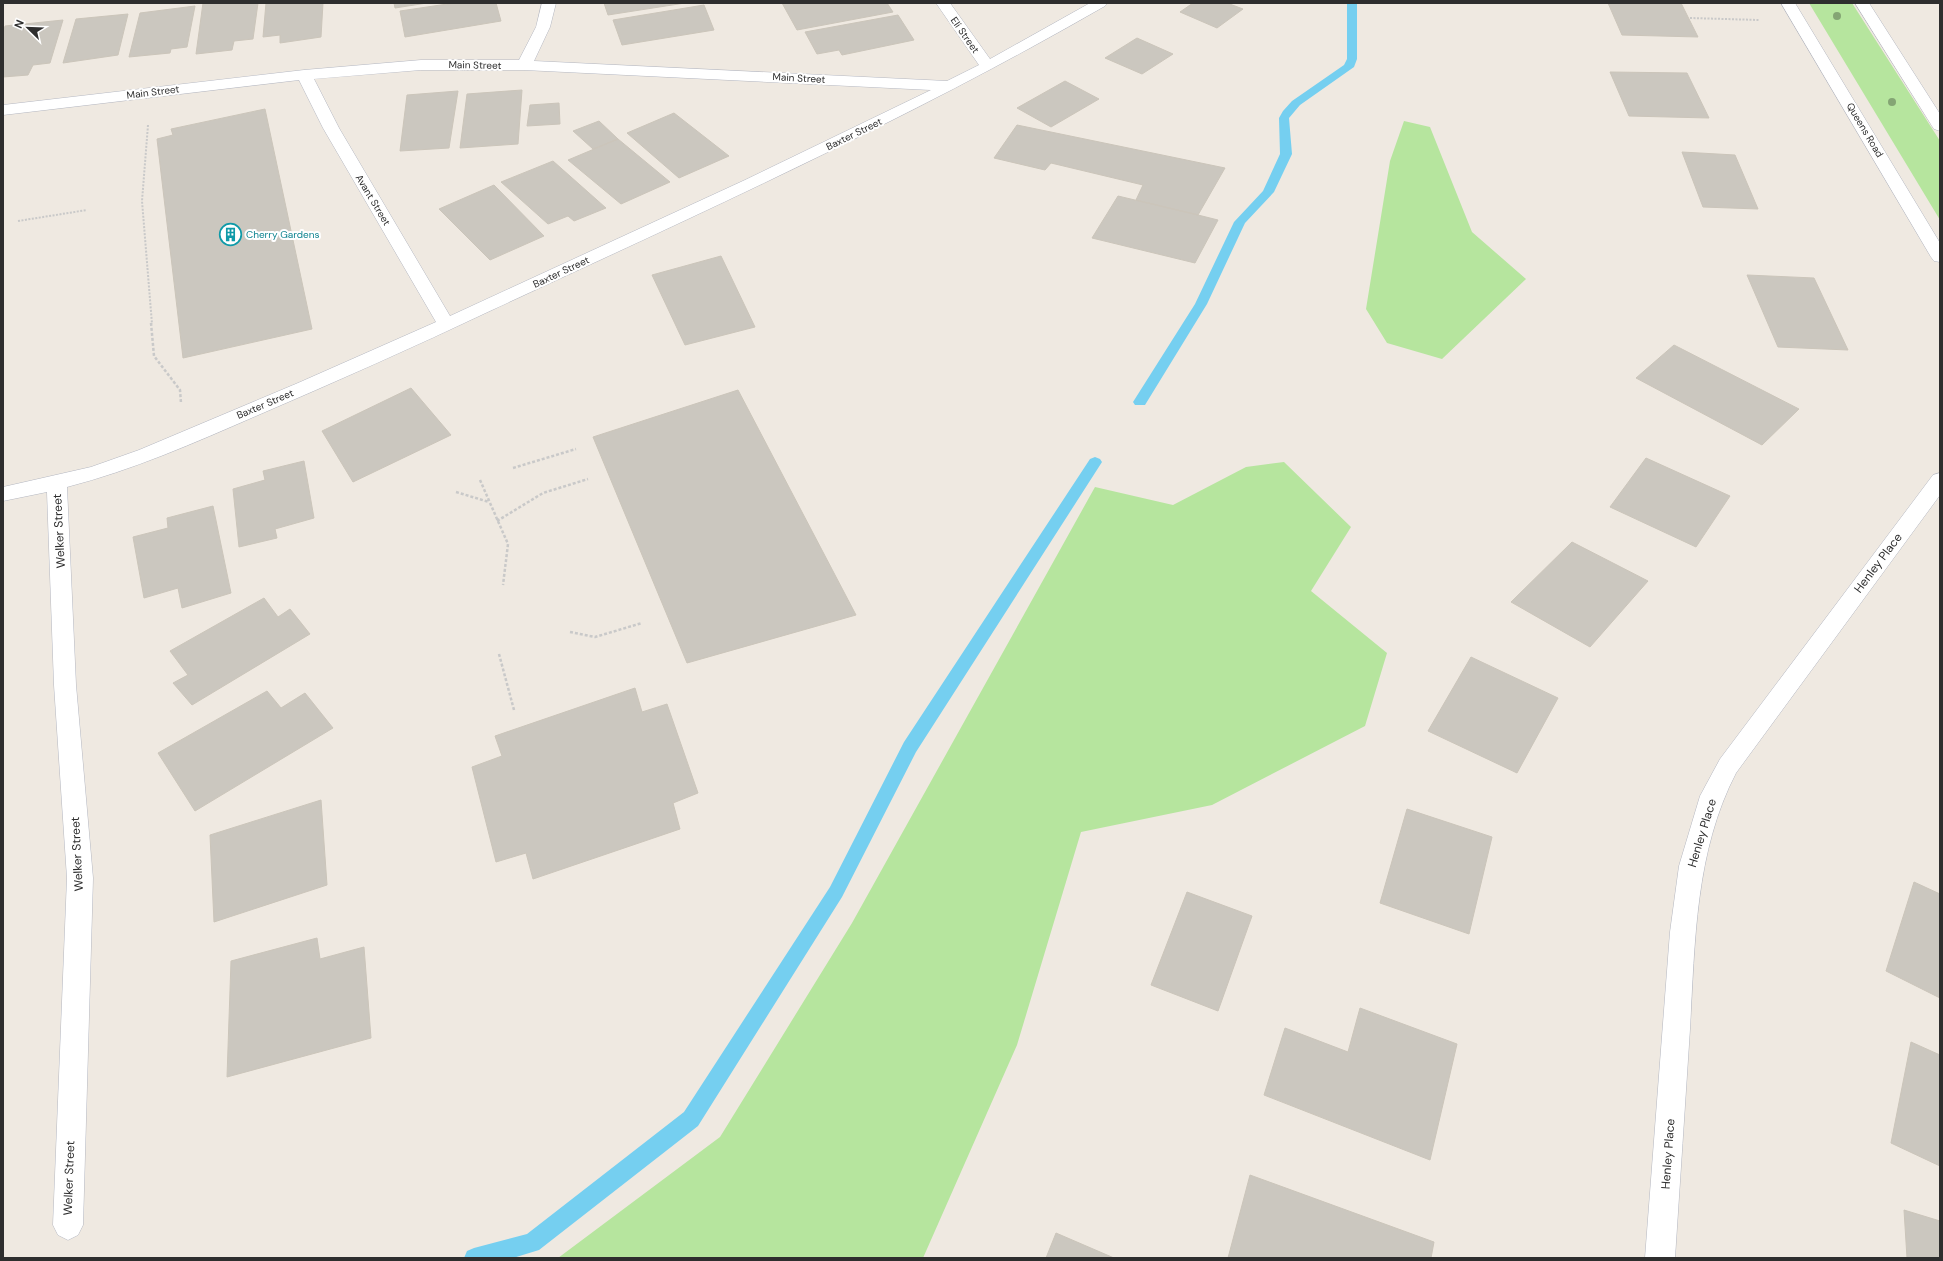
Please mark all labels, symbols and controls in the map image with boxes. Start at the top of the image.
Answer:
north arrow [8,8,48,48]
street label: Eli Street [948,14,982,56]
text: N [11,18,27,31]
street label: Main Street [448,58,502,72]
street label: Main Street [772,70,826,86]
street label: Main Street [126,82,180,102]
street label: Queens Road [1844,100,1886,160]
street label: Baxter Street [824,115,884,153]
street label: Avant Street [353,172,393,228]
building icon: Cherry Gardens [217,221,243,247]
place label: Cherry Gardens [246,228,319,241]
street label: Baxter Street [531,253,591,291]
street label: Baxter Street [235,386,295,422]
street label: Welker Street [49,493,69,569]
street label: Henley Place [1850,530,1906,596]
street label: Henley Place [1684,797,1720,869]
street label: Welker Street [67,816,87,892]
street label: Henley Place [1658,1118,1678,1190]
street label: Welker Street [60,1140,78,1216]

